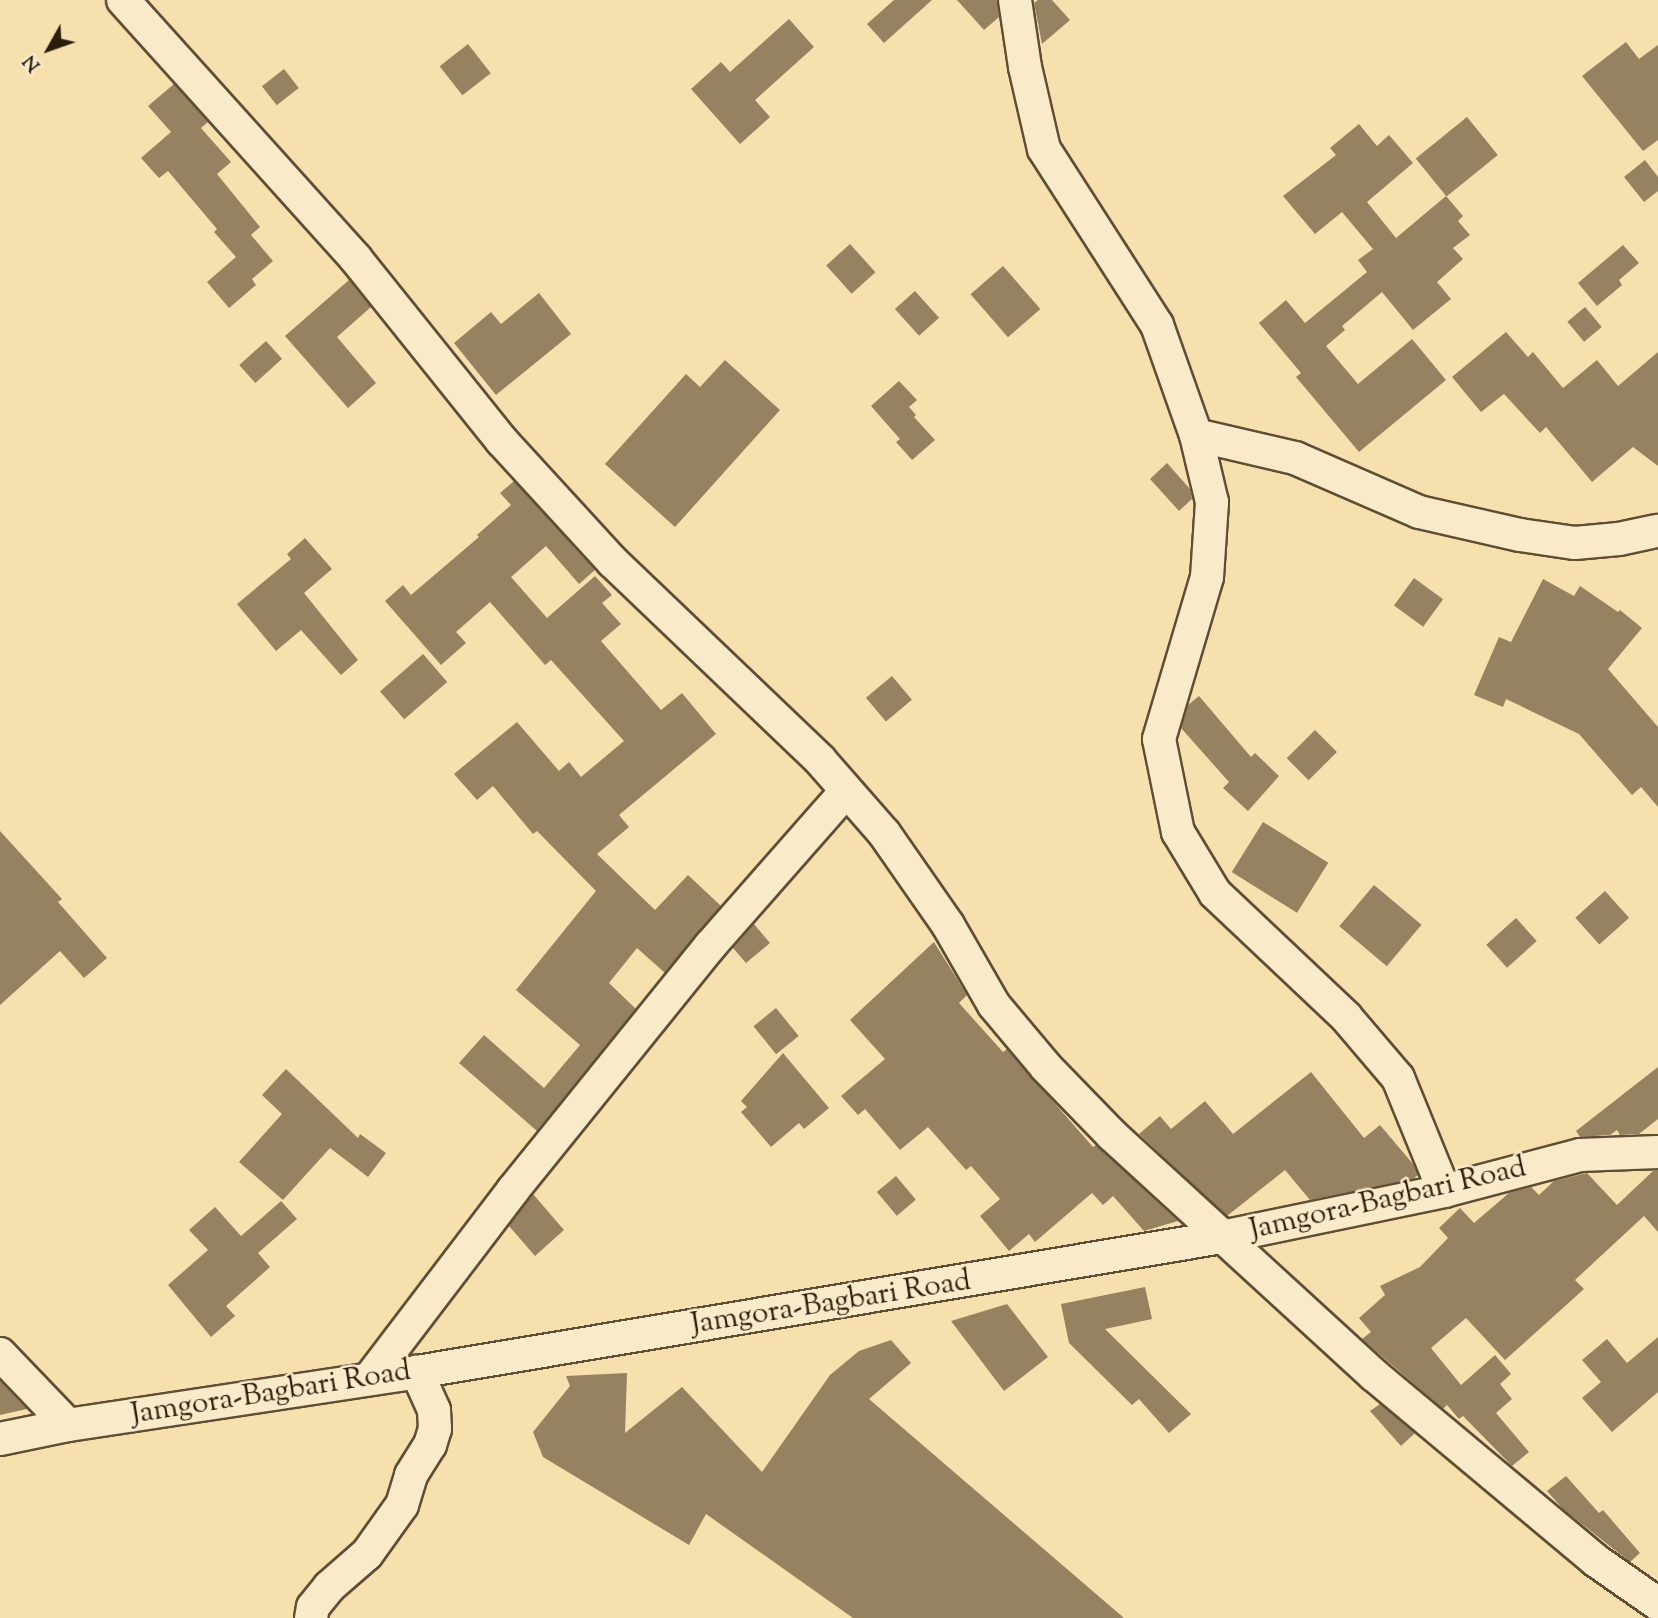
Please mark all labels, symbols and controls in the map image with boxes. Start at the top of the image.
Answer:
north arrow [14,14,84,84]
text: N [17,48,48,77]
street label: Jamgora-Bagbari Road [1246,1151,1530,1249]
street label: Jamgora-Bagbari Road [688,1264,974,1344]
street label: Jamgora-Bagbari Road [128,1354,414,1434]

